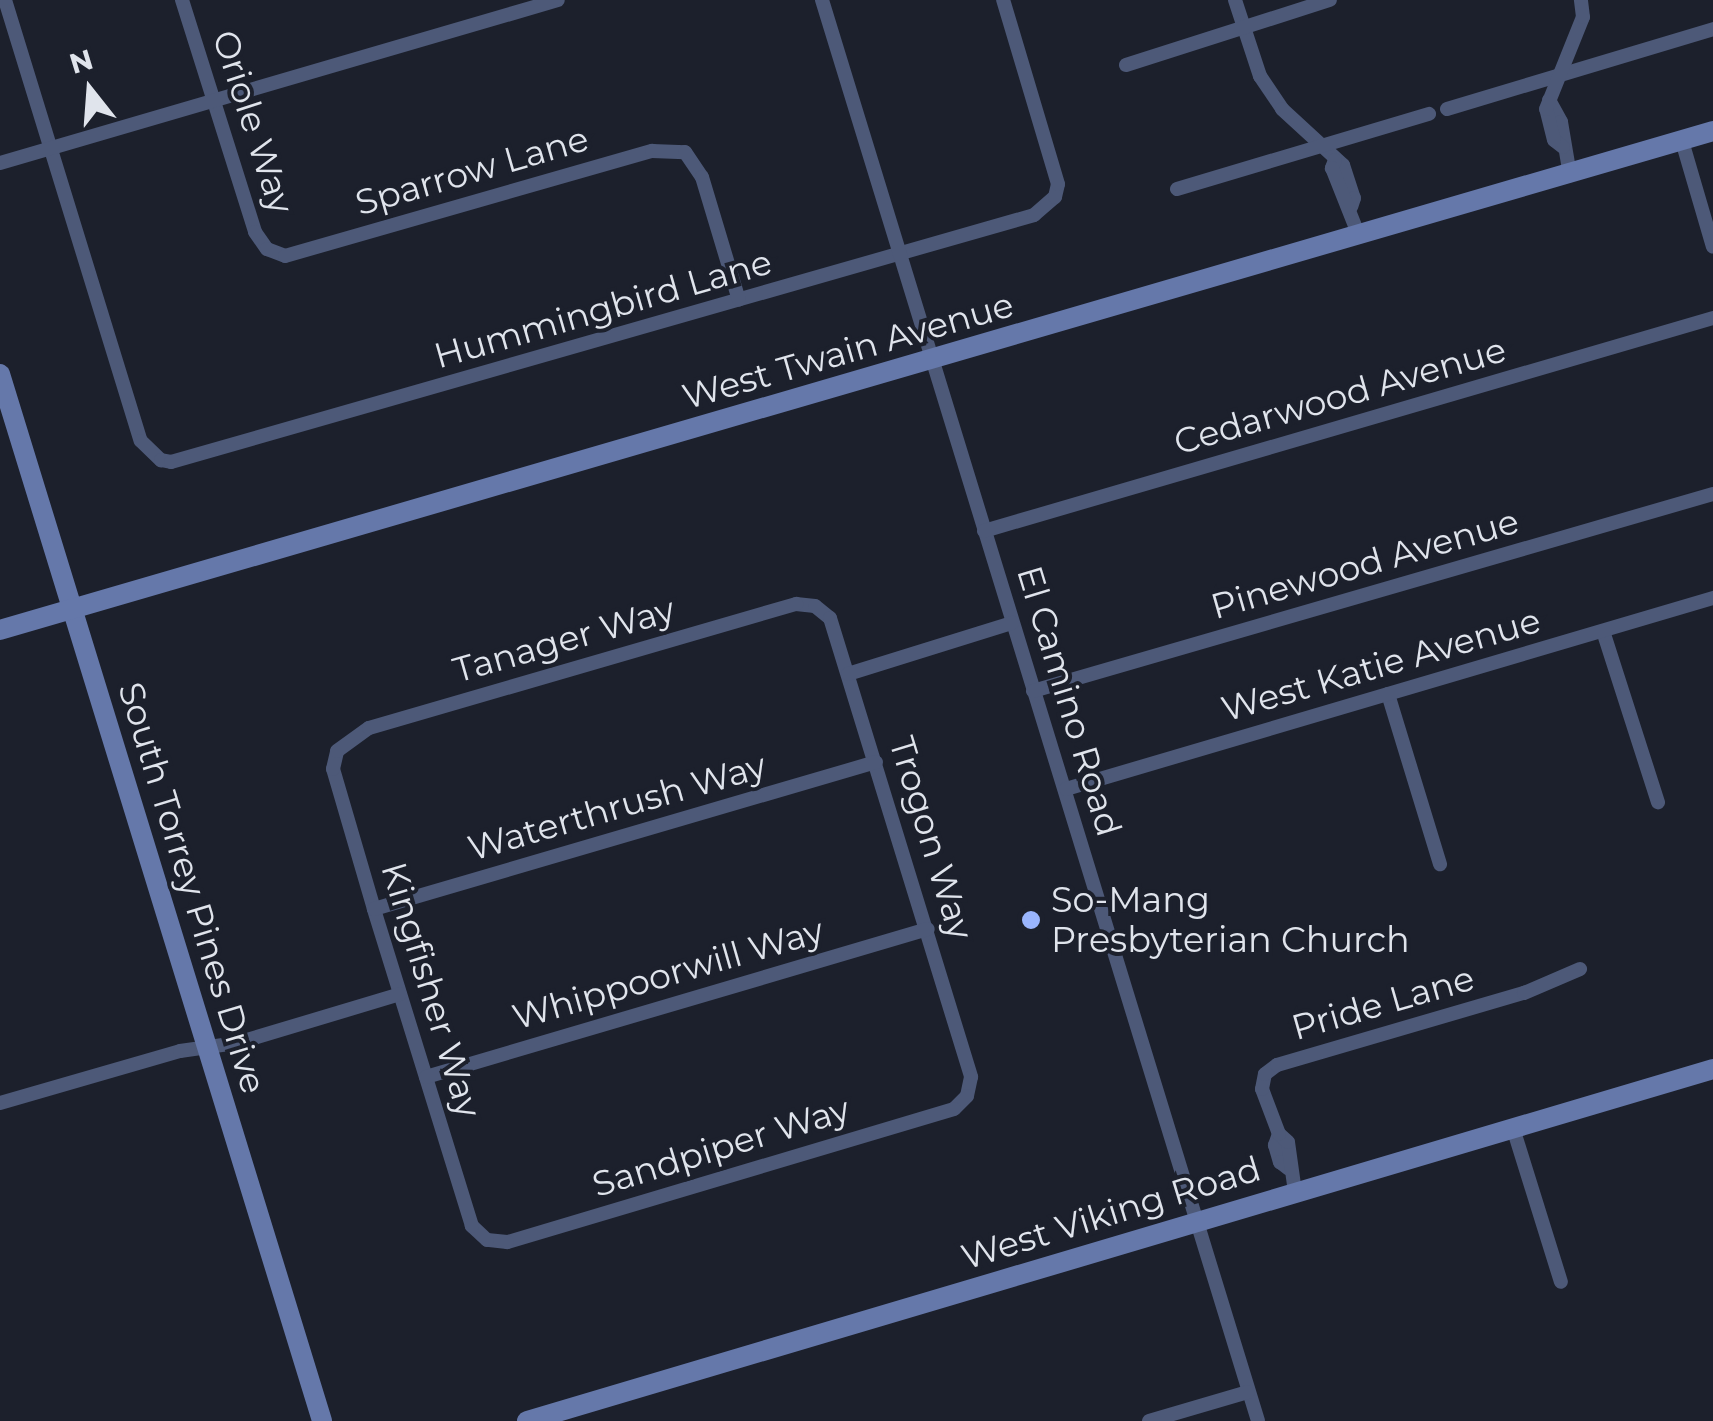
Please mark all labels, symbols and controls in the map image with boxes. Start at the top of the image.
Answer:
street label: Oriole Way [204,25,302,219]
north arrow [40,40,140,140]
text: N [65,42,97,81]
street label: Sparrow Lane [351,118,593,224]
street label: Hummingbird Lane [429,241,777,377]
street label: West Twain Avenue [678,284,1018,418]
street label: Cedarwood Avenue [1169,329,1511,463]
street label: Pinewood Avenue [1206,500,1524,628]
street label: El Camino Road [1008,561,1130,841]
street label: Tanager Way [449,588,679,692]
street label: West Katie Avenue [1217,599,1545,731]
street label: South Torrey Pines Drive [109,677,275,1099]
street label: Trogon Way [880,732,982,944]
street label: Waterthrush Way [463,744,771,870]
street label: Kingfisher Way [372,858,490,1122]
place label: So-Mang Presbyterian Church [1051,879,1410,961]
marker: So-Mang Presbyterian Church [1020,909,1042,931]
street label: Whippoorwill Way [508,910,828,1038]
street label: Pride Lane [1287,957,1479,1049]
street label: Sandpiper Way [587,1088,855,1206]
street label: West Viking Road [956,1148,1266,1278]

